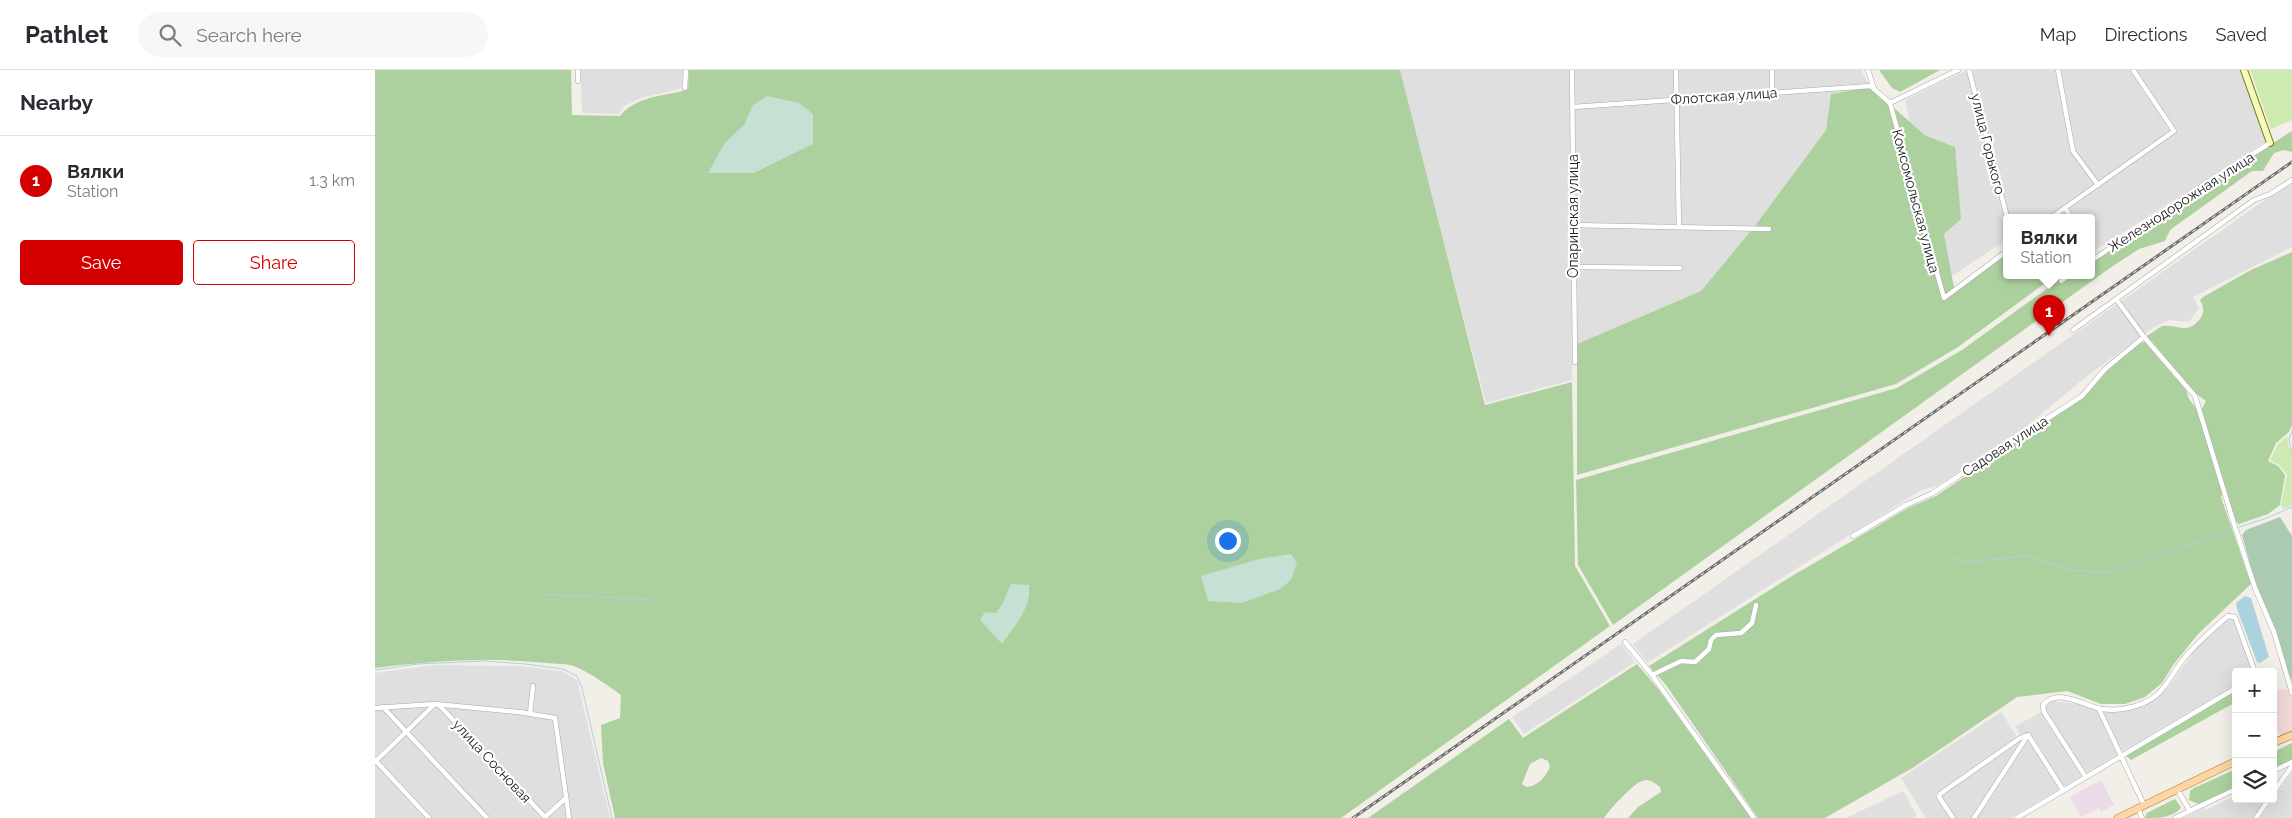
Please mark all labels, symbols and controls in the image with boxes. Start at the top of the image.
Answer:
search box [138,12,488,57]
text: Pathlet [25,20,108,49]
icon: search [156,21,184,49]
text: Search here [196,24,302,46]
text: Map [2040,24,2076,45]
text: Directions [2104,24,2188,45]
text: Saved [2216,24,2267,45]
street label: Флотская улица [1670,84,1778,108]
text: Nearby [20,90,93,115]
street label: улица Горького [1968,92,2008,196]
street label: Комсомольская улица [1889,127,1943,275]
street label: Железнодорожная улица [2105,149,2257,255]
street label: Опаринская улица [1565,154,1581,278]
text: Вялки [67,160,124,182]
text: 1 [32,171,40,190]
text: 1.3 km [309,171,355,190]
text: Station [67,182,118,201]
popup [2003,214,2095,279]
text: Вялки [2020,226,2078,248]
button: Save [20,240,183,285]
button: Share [193,240,355,285]
text: Station [2020,248,2072,267]
pin: 1 [2033,295,2065,336]
street label: Садовая улица [1959,412,2051,480]
your location [1215,528,1241,554]
map controls [2232,668,2277,803]
button: + [2232,668,2277,713]
button: − [2232,713,2277,758]
street label: улица Сосновая [449,716,535,806]
button: layers [2232,758,2277,803]

